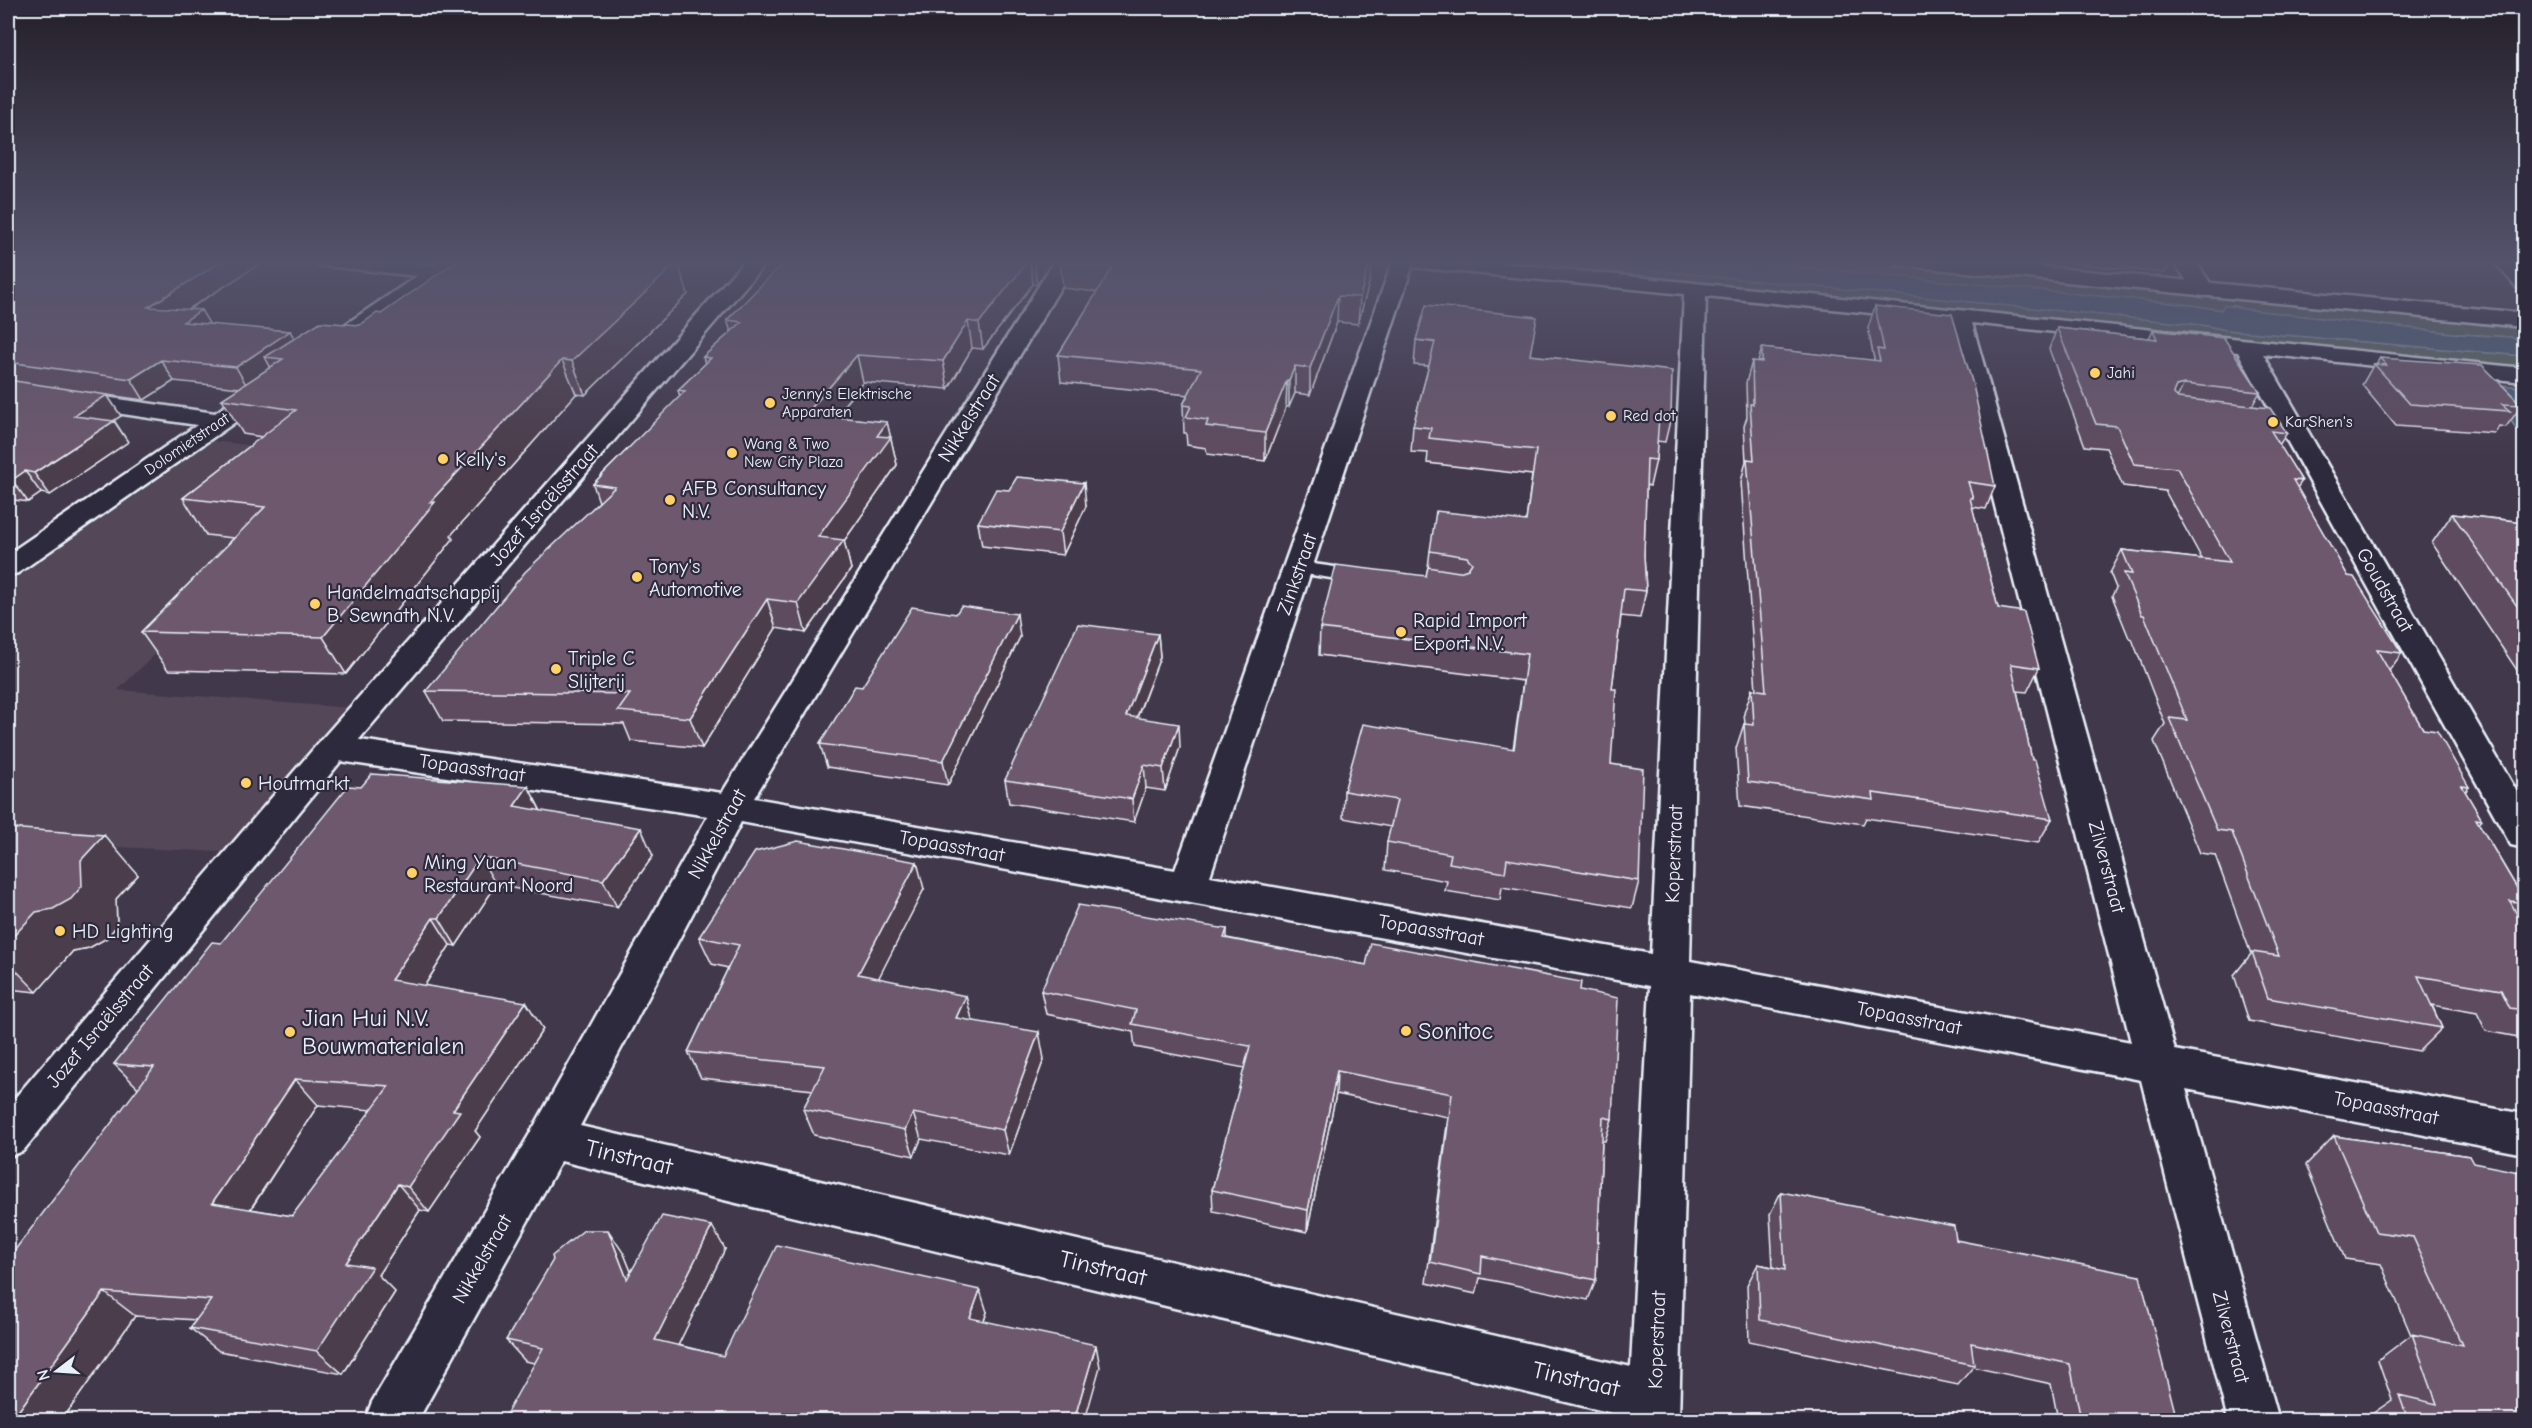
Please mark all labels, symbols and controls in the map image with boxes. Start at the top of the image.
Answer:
place label: Jahi [2107,364,2135,382]
marker: Jahi [2088,366,2102,380]
street label: Nikkelstraat [933,369,1006,466]
place label: Jenny's Elektrische Apparaten [782,385,912,421]
marker: Jenny's Elektrische Apparaten [763,396,777,410]
place label: Red dot [1623,407,1676,425]
street label: Dolomietstraat [141,409,233,479]
marker: Red dot [1604,409,1618,423]
place label: KarShen's [2285,413,2353,431]
marker: KarShen's [2266,415,2280,429]
place label: Wang & Two New City Plaza [744,435,844,471]
street label: Jozef Israëlsstraat [485,438,604,571]
marker: Wang & Two New City Plaza [725,446,739,460]
place label: Kelly's [455,448,506,471]
marker: Kelly's [436,452,450,466]
place label: AFB Consultancy N.V. [682,477,826,523]
marker: AFB Consultancy N.V. [663,493,677,507]
street label: Zinkstraat [1272,529,1322,618]
street label: Goudstraat [2352,544,2419,637]
place label: Tony's Automotive [649,555,742,601]
marker: Tony's Automotive [630,570,644,584]
place label: Handelmaatschappij B. Sewnath N.V. [327,581,500,627]
marker: Handelmaatschappij B. Sewnath N.V. [308,597,322,611]
place label: Rapid Import Export N.V. [1413,609,1528,655]
marker: Rapid Import Export N.V. [1394,625,1408,639]
place label: Triple C Slijterij [568,647,635,693]
marker: Triple C Slijterij [549,662,563,676]
street label: Topaasstraat [418,749,528,787]
place label: Houtmarkt [258,772,350,795]
marker: Houtmarkt [239,776,253,790]
street label: Nikkelstraat [683,784,752,883]
street label: Koperstraat [1661,803,1687,904]
street label: Zilverstraat [2084,818,2131,917]
street label: Topaasstraat [897,825,1008,867]
place label: Ming Yuan Restaurant Noord [424,851,573,897]
marker: Ming Yuan Restaurant Noord [405,866,419,880]
street label: Topaasstraat [1376,909,1487,951]
place label: HD Lighting [72,920,174,943]
marker: HD Lighting [53,924,67,938]
street label: Jozef Israëlsstraat [42,959,159,1093]
street label: Topaasstraat [1854,997,1965,1040]
place label: Jian Hui N.V. Bouwmaterialen [302,1004,465,1060]
place label: Sonitoc [1418,1017,1493,1045]
marker: Sonitoc [1399,1024,1413,1038]
marker: Jian Hui N.V. Bouwmaterialen [283,1025,297,1039]
street label: Topaasstraat [2331,1087,2442,1130]
street label: Tinstraat [583,1133,677,1181]
street label: Nikkelstraat [447,1209,517,1308]
street label: Tinstraat [1057,1244,1151,1292]
street label: Zilverstraat [2208,1288,2255,1387]
street label: Koperstraat [1644,1289,1670,1390]
north arrow [27,1341,87,1401]
street label: Tinstraat [1530,1355,1624,1403]
text: N [33,1367,54,1383]

